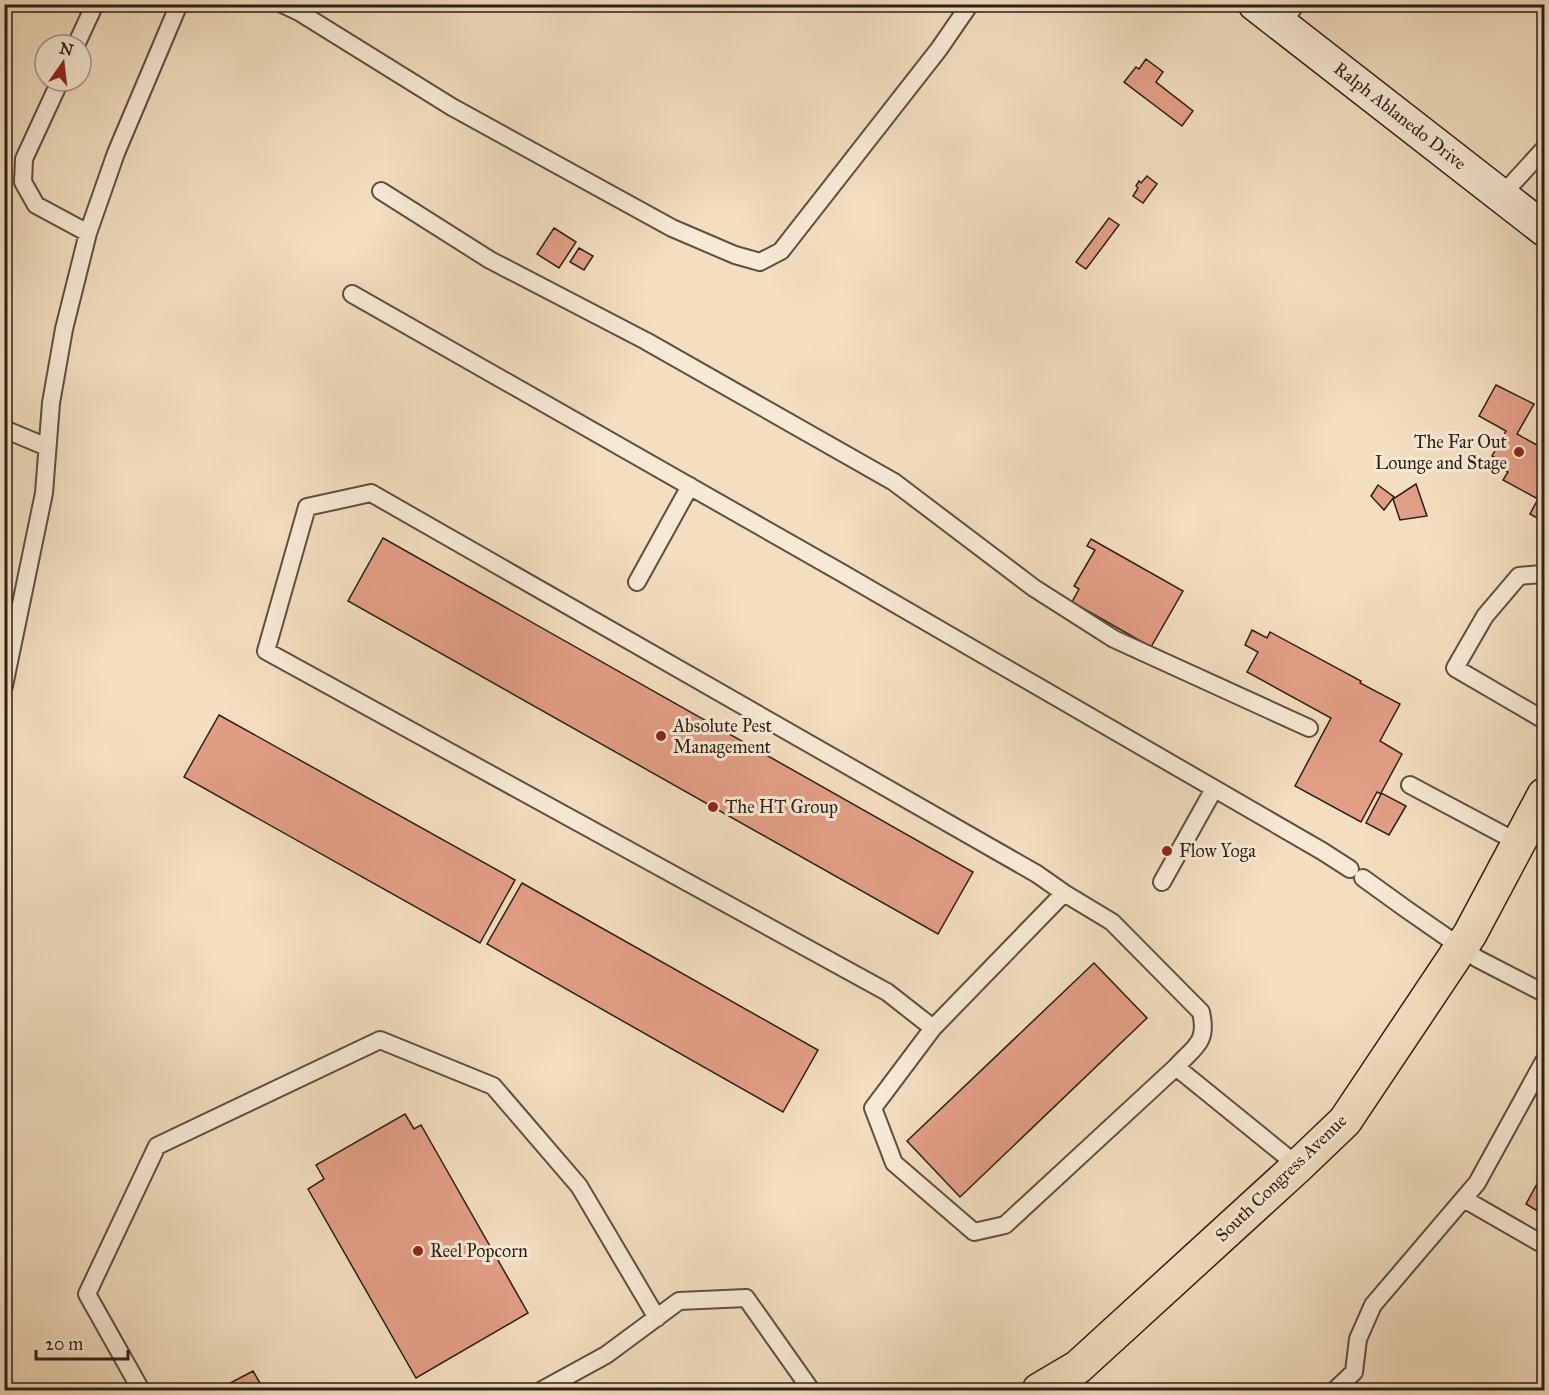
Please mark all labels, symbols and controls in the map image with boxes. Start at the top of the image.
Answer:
north arrow [33,33,93,93]
text: N [58,38,76,60]
street label: Ralph Ablanedo Drive [1329,57,1471,175]
place label: The Far Out Lounge and Stage [1375,431,1508,475]
marker: The Far Out Lounge and Stage [1512,445,1526,459]
place label: Absolute Pest Management [672,715,773,759]
marker: Absolute Pest Management [654,729,668,743]
place label: The HT Group [725,796,838,818]
marker: The HT Group [706,800,720,814]
place label: Flow Yoga [1179,840,1256,863]
marker: Flow Yoga [1160,844,1174,858]
street label: South Congress Avenue [1211,1110,1352,1247]
place label: Reel Popcorn [430,1240,528,1262]
marker: Reel Popcorn [411,1244,425,1258]
scale bar [36,1323,128,1361]
text: 20 m [45,1333,83,1355]

